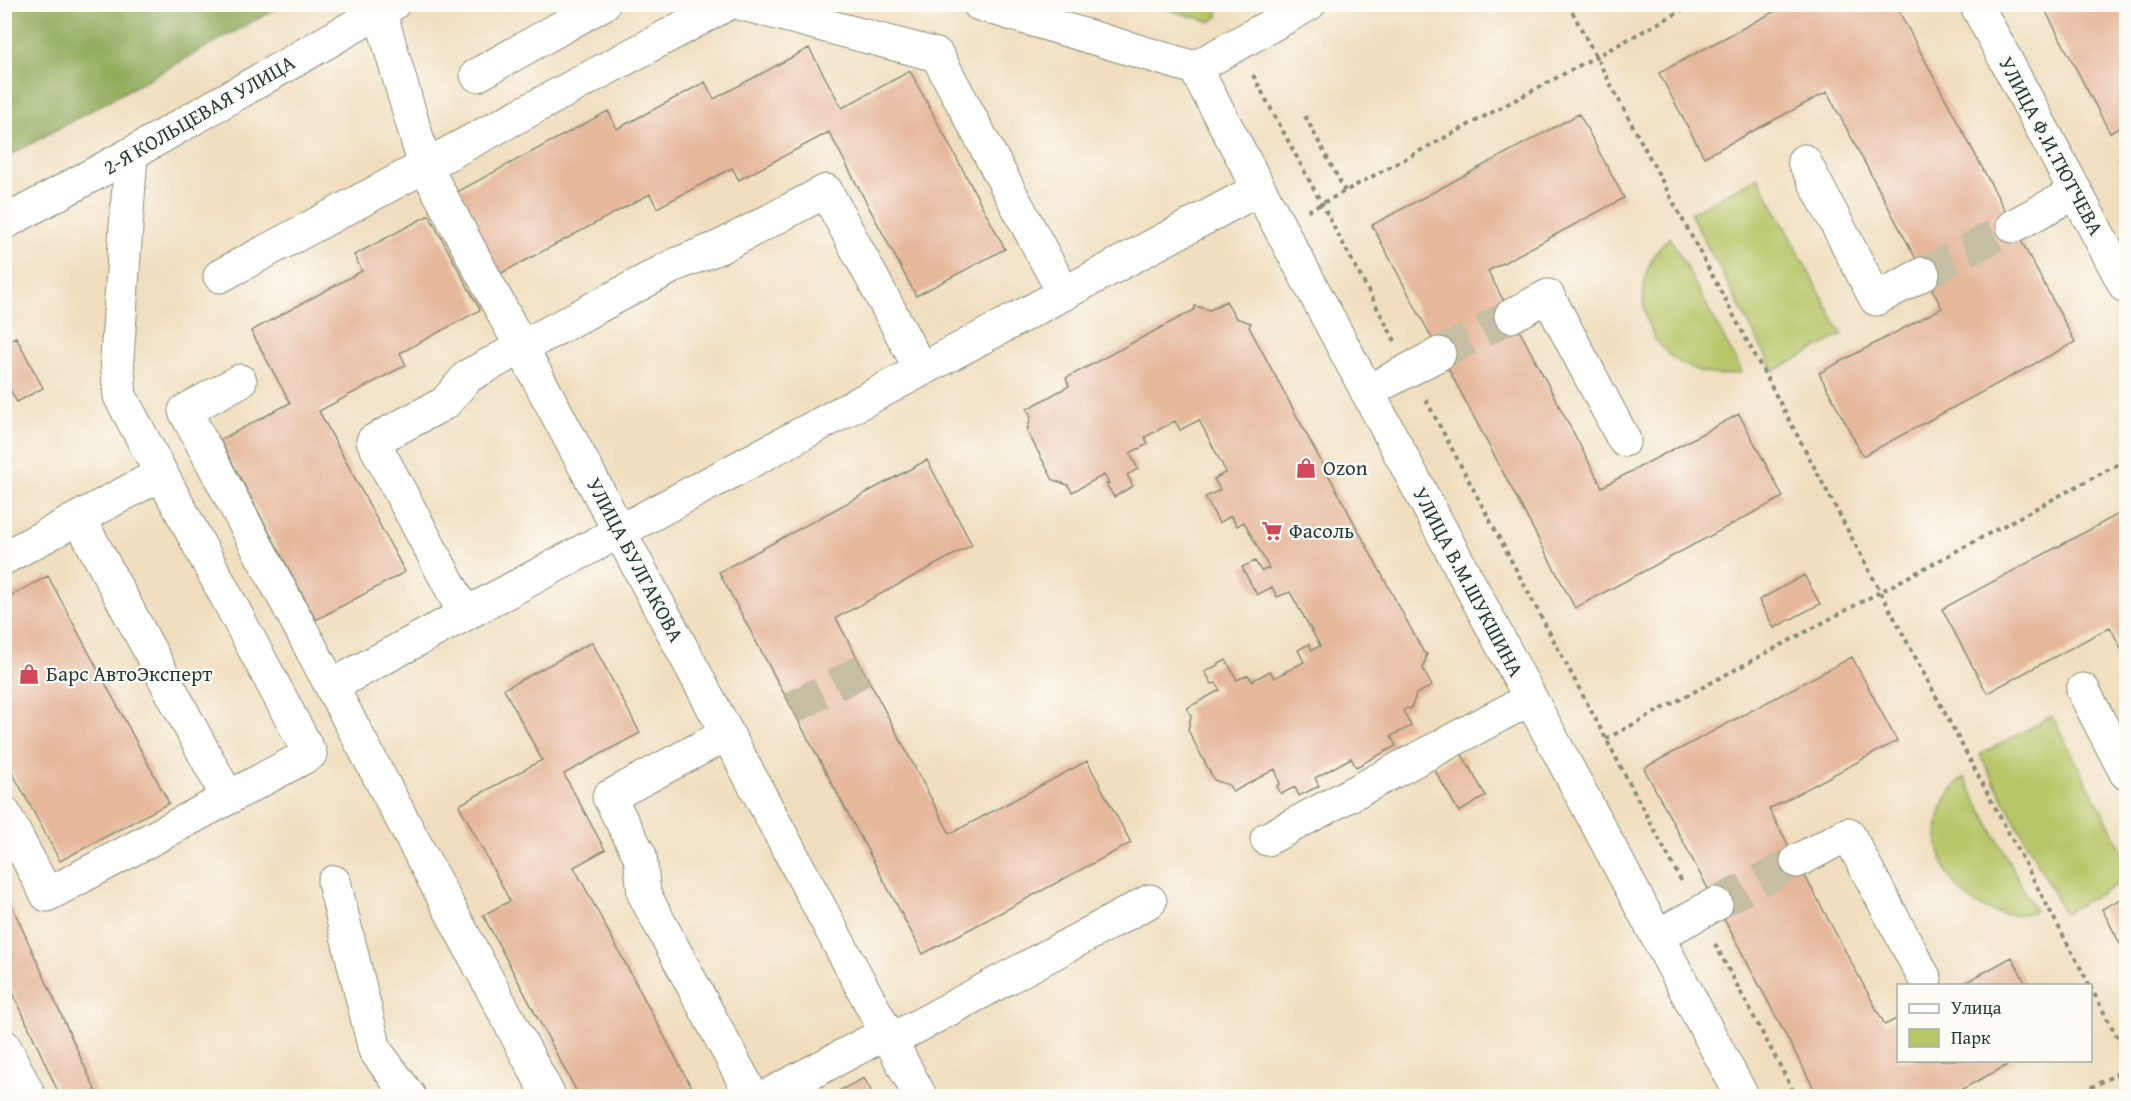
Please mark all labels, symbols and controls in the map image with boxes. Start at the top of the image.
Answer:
street label: 2-Я КОЛЬЦЕВАЯ УЛИЦА [97,47,301,182]
street label: УЛИЦА Ф.И.ТЮТЧЕВА [1991,51,2112,241]
place label: Ozon [1323,452,1368,483]
shop icon: Ozon [1294,456,1318,480]
street label: УЛИЦА БУЛГАКОВА [579,472,692,648]
street label: УЛИЦА В.М.ШУКШИНА [1405,481,1532,683]
place label: Фасоль [1289,515,1354,546]
supermarket icon: Фасоль [1260,519,1284,543]
place label: Барс АвтоЭксперт [46,658,212,689]
shop icon: Барс АвтоЭксперт [17,662,41,686]
legend [1897,984,2092,1062]
text: Улица [1951,994,2002,1021]
text: Парк [1951,1024,1991,1051]

